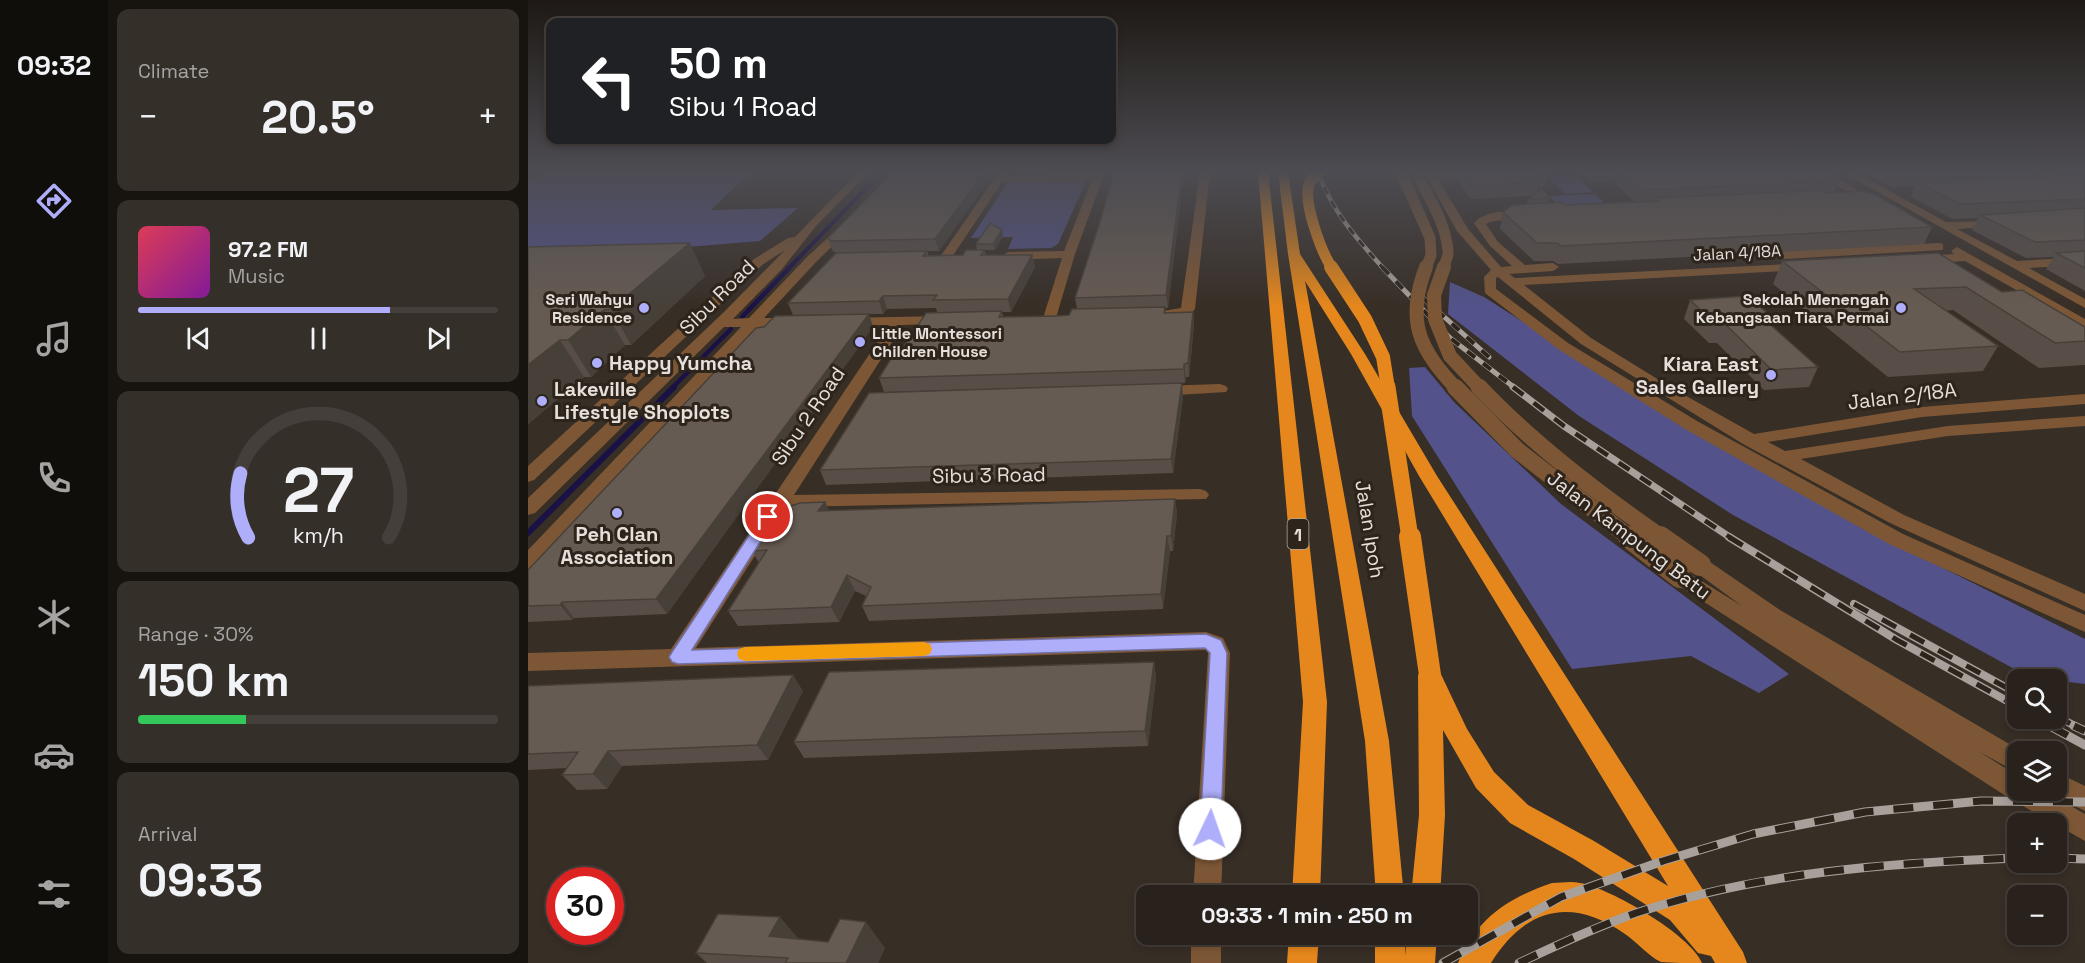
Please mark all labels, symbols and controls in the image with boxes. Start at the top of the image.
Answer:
text: 50 m [669,37,768,90]
icon: left [570,42,648,120]
text: 09:32 [17,48,91,83]
text: Climate [138,58,209,84]
text: 20.5° [261,89,375,146]
text: Sibu 1 Road [669,89,818,124]
text: − [138,96,158,138]
text: + [478,96,498,138]
icon: directions [33,180,75,222]
text: 97.2 FM [228,235,308,263]
street label: Jalan 4/18A [1693,240,1781,266]
street label: Sibu Road [674,254,760,340]
text: Music [228,263,285,289]
place label: Seri Wahyu Residence [546,289,632,328]
place label: Sekolah Menengah Kebangsaan Tiara Permai [1696,289,1889,328]
marker: Seri Wahyu Residence [637,301,651,315]
marker: Sekolah Menengah Kebangsaan Tiara Permai [1894,301,1908,315]
icon: music [33,318,75,360]
icon: previous [182,322,215,355]
icon: pause [302,322,335,355]
icon: next [422,322,455,355]
place label: Little Montessori Children House [872,323,1002,362]
marker: Little Montessori Children House [853,335,867,349]
place label: Happy Yumcha [609,350,753,376]
place label: Kiara East Sales Gallery [1636,351,1759,400]
marker: Happy Yumcha [590,356,604,370]
street label: Sibu 2 Road [765,362,851,470]
marker: Kiara East Sales Gallery [1764,368,1778,382]
place label: Lakeville Lifestyle Shoplots [554,376,730,425]
street label: Jalan 2/18A [1846,376,1958,416]
marker: Lakeville Lifestyle Shoplots [535,394,549,408]
text: 27 [282,452,354,531]
icon: phone [33,457,75,499]
street label: Sibu 3 Road [932,461,1046,489]
street label: Jalan Kampung Batu [1542,465,1716,605]
street label: Jalan Ipoh [1349,478,1391,580]
pin [742,491,793,542]
icon: arrive [751,500,784,533]
marker: Peh Clan Association [610,506,624,520]
road number: 1 [1288,519,1308,549]
place label: Peh Clan Association [561,521,673,570]
text: km/h [292,523,344,550]
icon: climate [33,596,75,638]
text: Range · 30% [138,621,253,647]
text: 150 km [138,652,290,709]
map controls [2007,669,2067,945]
button: search [2007,669,2067,729]
icon: car [33,734,75,776]
button: layers [2007,741,2067,801]
position arrow [1178,797,1242,861]
button: + [2007,813,2067,873]
text: Arrival [138,821,197,847]
text: 09:33 [138,852,263,909]
speed limit sign: 30 [546,867,624,945]
icon: filters [33,873,75,915]
button: − [2007,885,2067,945]
text: 09:33 · 1 min · 250 m [1201,901,1413,929]

